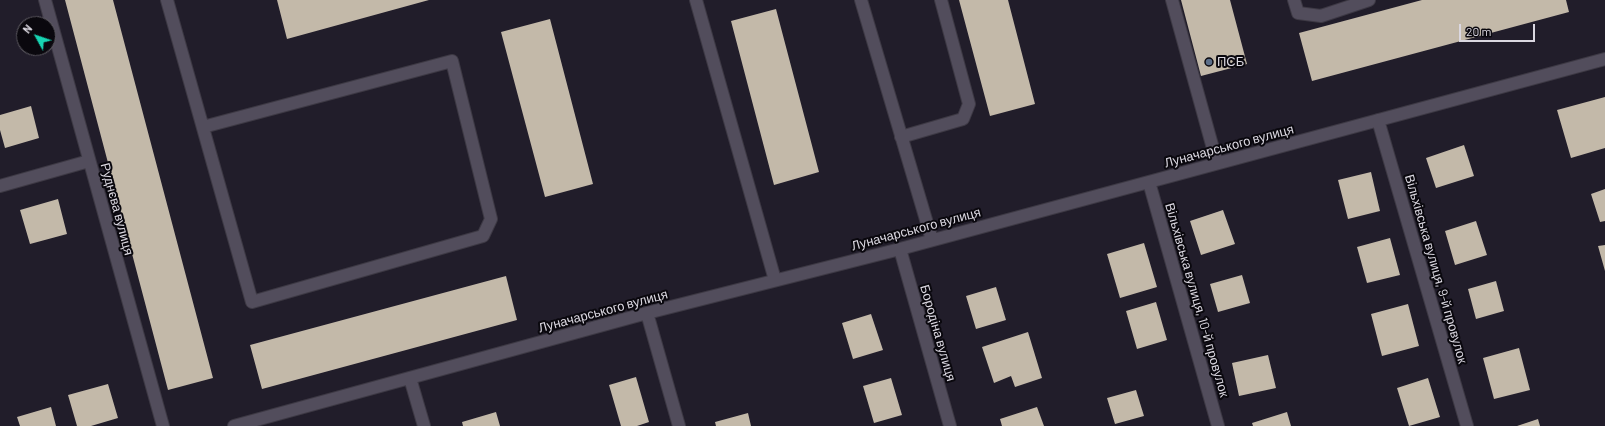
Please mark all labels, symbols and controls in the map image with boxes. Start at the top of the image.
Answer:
north arrow [16,16,56,56]
scale bar [1461,16,1537,42]
text: N [20,22,35,36]
text: 20 m [1466,24,1492,38]
place label: ПСБ [1217,54,1244,70]
marker: ПСБ [1204,57,1214,67]
street label: Луначарського вулиця [1163,121,1295,171]
street label: Руднєва вулиця [97,161,137,257]
street label: Вільхівська вулиця, 9-й провулок [1401,173,1471,365]
street label: Вільхівська вулиця, 10-й провулок [1162,201,1232,399]
street label: Луначарського вулиця [850,204,982,254]
street label: Бородіна вулиця [917,283,959,383]
street label: Луначарського вулиця [537,286,669,336]

